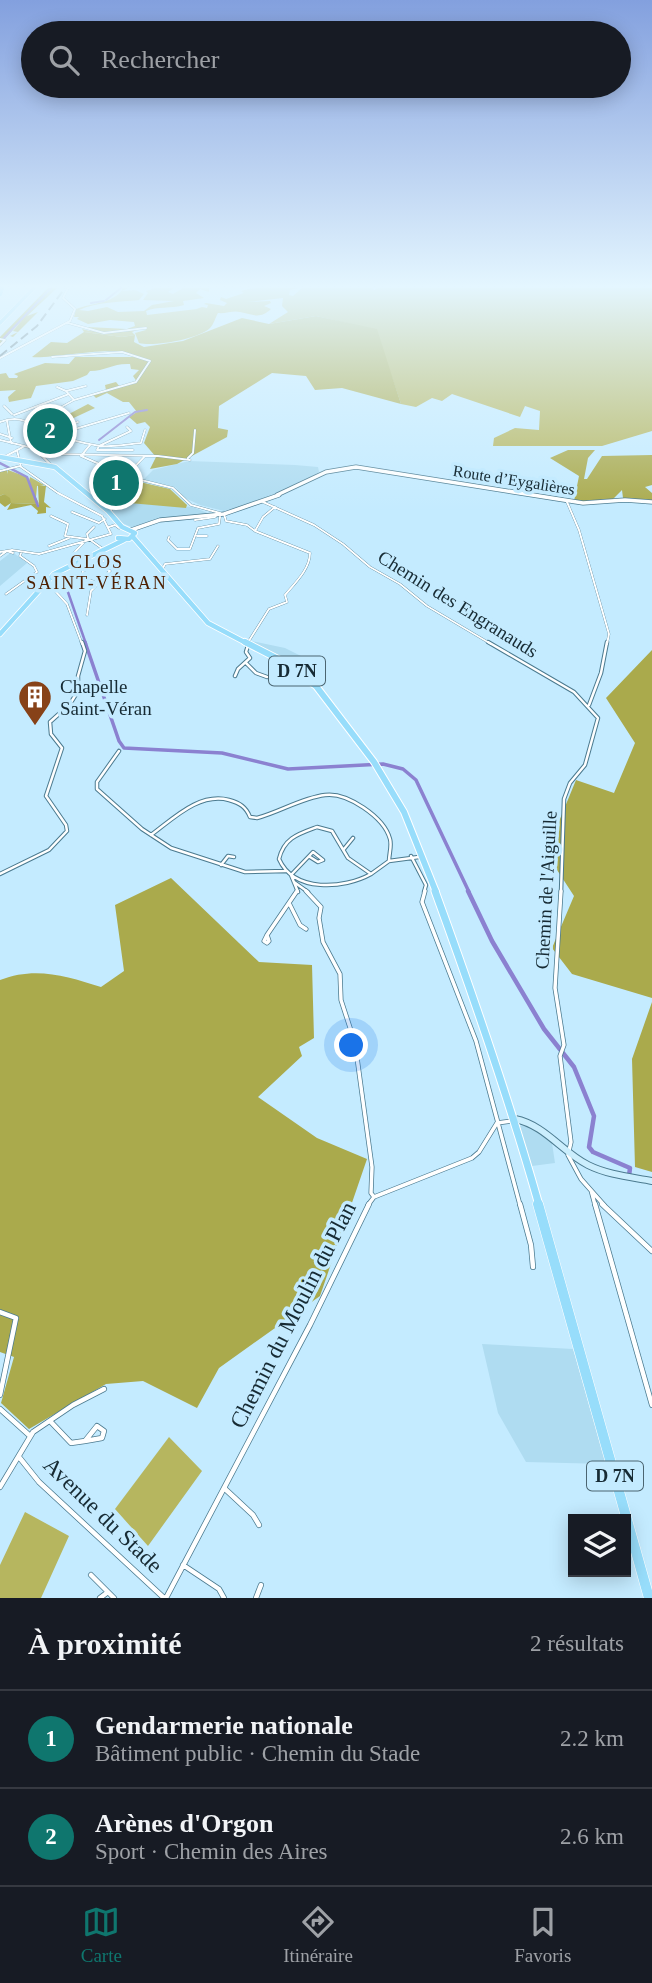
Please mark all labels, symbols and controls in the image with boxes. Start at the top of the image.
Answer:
search box [21,21,631,98]
icon: search [45,41,83,79]
text: Rechercher [101,45,219,74]
pin: 2 [27,405,73,457]
pin: 1 [93,457,139,509]
street label: Route d’Eygalières [452,462,576,499]
street label: Chemin des Engranauds [374,546,542,662]
district label: CLOS SAINT-VÉRAN [26,552,168,593]
road number: D 7N [269,656,325,686]
place label: Chapelle Saint-Véran [60,676,152,719]
building icon: Chapelle Saint-Véran [16,678,54,727]
street label: Chemin de l'Aiguille [531,810,561,970]
your location [334,1028,368,1062]
street label: Chemin du Moulin du Plan [225,1197,361,1432]
street label: Avenue du Stade [38,1452,168,1578]
road number: D 7N [587,1462,643,1490]
map controls [568,1514,631,1577]
button: layers [568,1514,631,1577]
text: À proximité [28,1627,182,1660]
text: 2 résultats [530,1631,624,1656]
text: Gendarmerie nationale [95,1711,353,1740]
text: 1 [45,1726,57,1751]
text: 2.2 km [560,1726,624,1751]
text: Bâtiment public · Chemin du Stade [95,1741,420,1766]
text: Arènes d'Orgon [95,1809,273,1838]
text: 2 [45,1824,57,1849]
text: 2.6 km [560,1824,624,1849]
text: Sport · Chemin des Aires [95,1839,328,1864]
tab: Carte [81,1903,122,1967]
tab: Itinéraire [283,1903,353,1967]
tab: Favoris [514,1903,571,1967]

